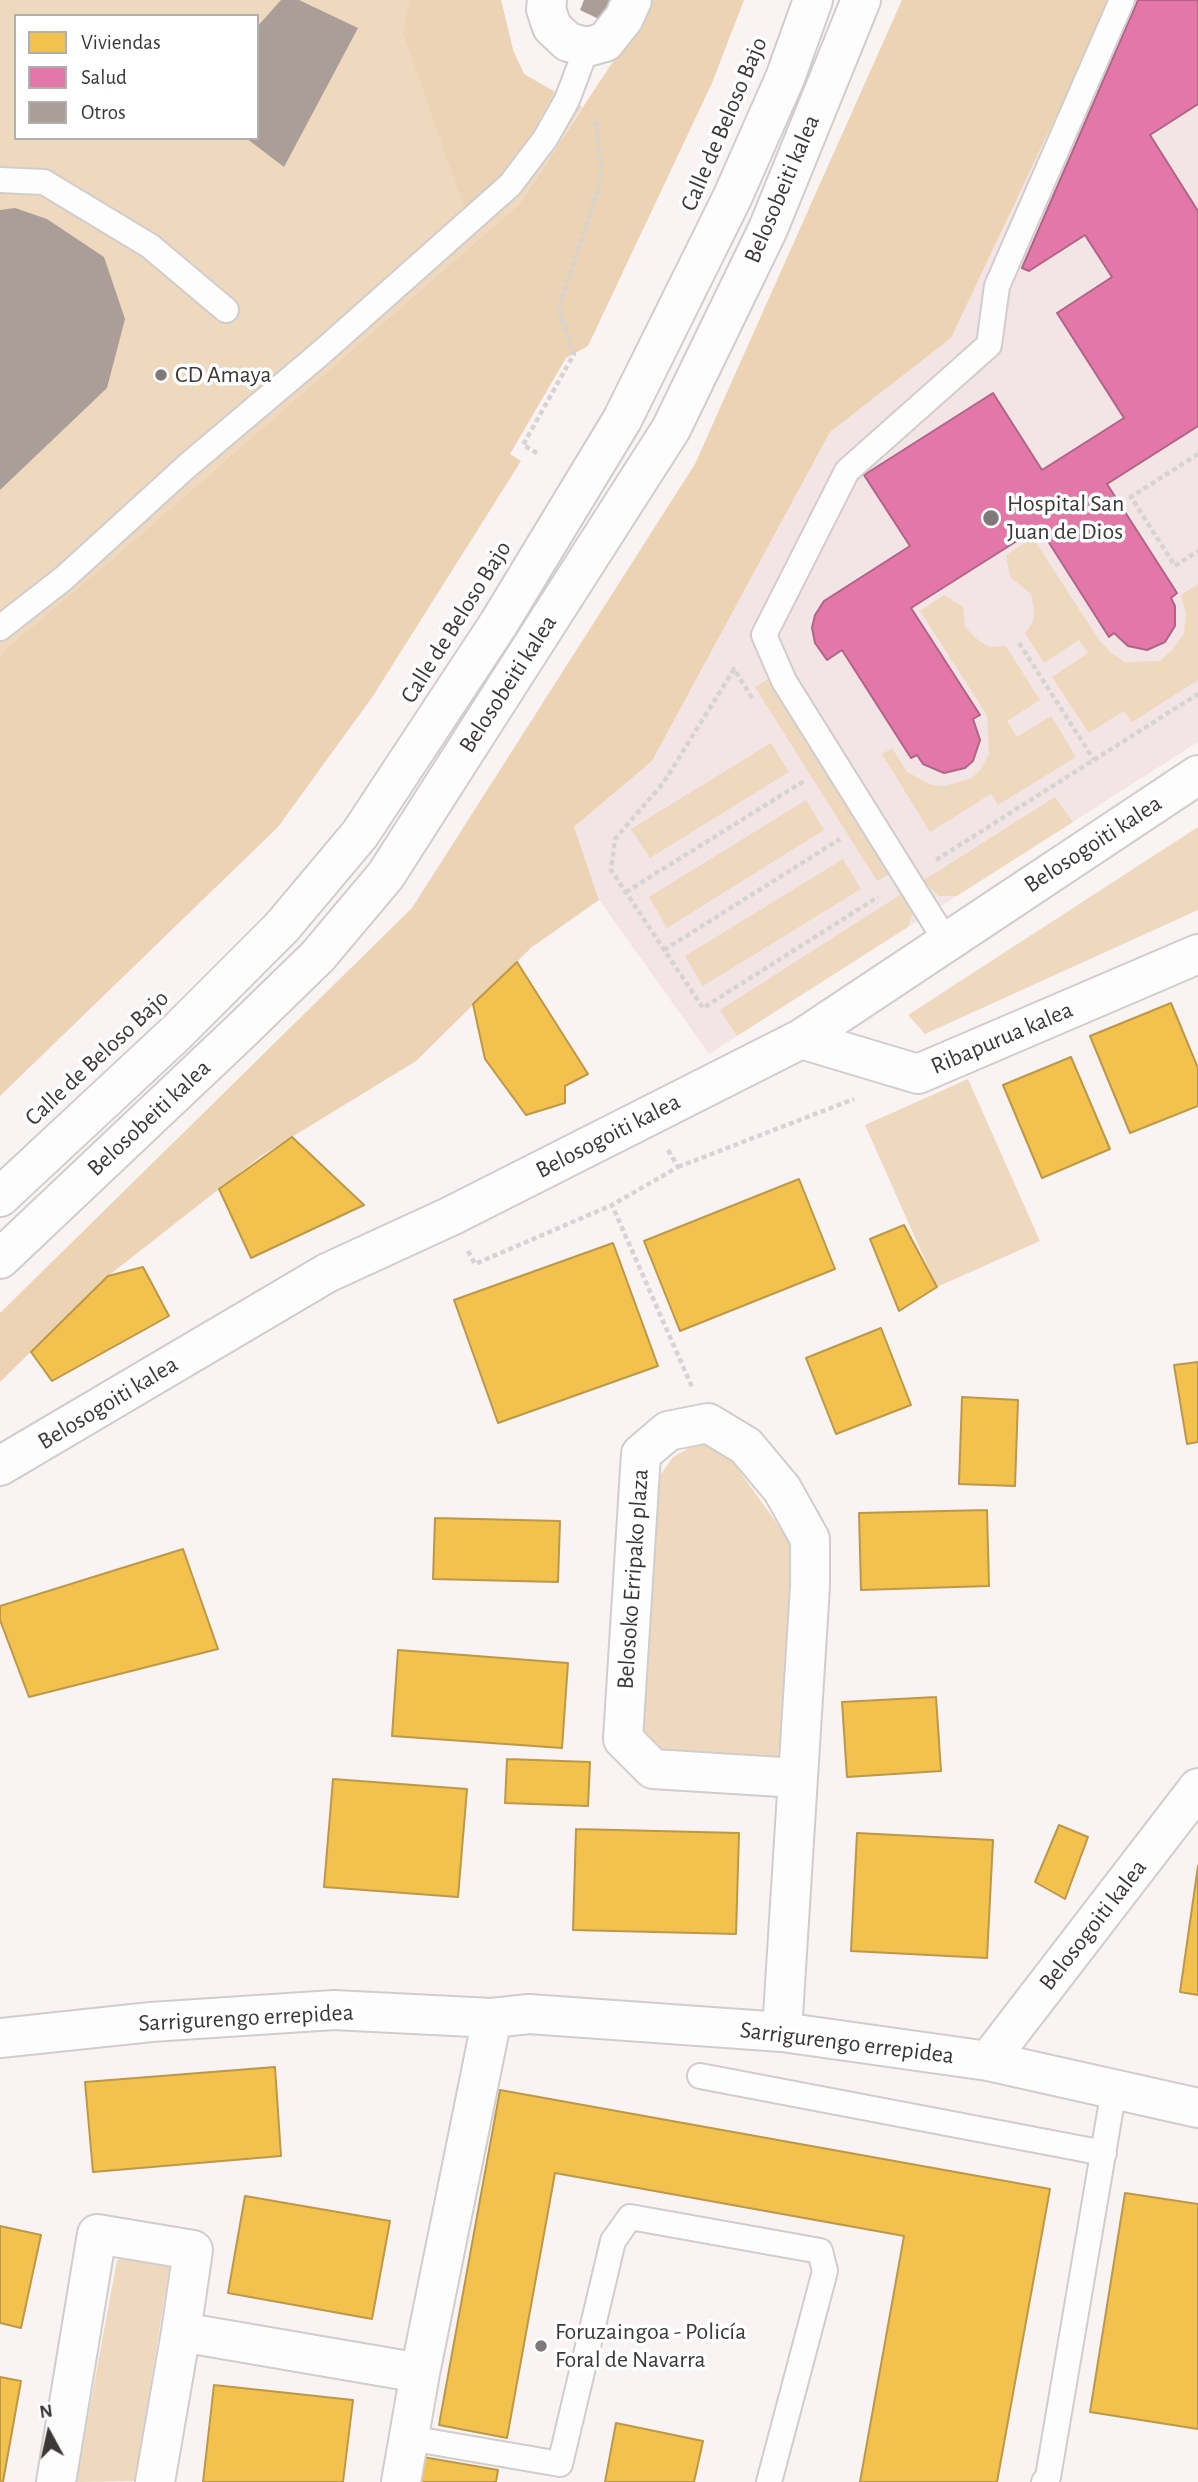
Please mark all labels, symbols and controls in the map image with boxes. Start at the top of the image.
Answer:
legend [14,14,259,140]
text: Viviendas [81,32,161,53]
street label: Calle de Beloso Bajo [674,33,774,215]
text: Salud [81,67,127,88]
text: Otros [81,102,126,123]
street label: Belosobeiti kalea [738,110,826,268]
place label: CD Amaya [175,361,272,389]
marker: CD Amaya [153,367,169,383]
place label: Hospital San Juan de Dios [1007,490,1124,546]
marker: Hospital San Juan de Dios [981,508,1001,528]
street label: Calle de Beloso Bajo [394,535,518,709]
street label: Belosobeiti kalea [453,610,563,758]
street label: Belosogoiti kalea [1019,789,1167,899]
street label: Calle de Beloso Bajo [19,984,175,1132]
street label: Ribapurua kalea [927,995,1077,1081]
street label: Belosobeiti kalea [81,1053,217,1183]
street label: Belosogoiti kalea [531,1087,685,1185]
street label: Belosogoiti kalea [33,1350,183,1456]
street label: Belosoko Erripako plaza [611,1468,655,1690]
street label: Belosogoiti kalea [1033,1854,1153,1996]
street label: Sarrigurengo errepidea [138,1998,354,2038]
street label: Sarrigurengo errepidea [738,2016,956,2070]
place label: Foruzaingoa - Policía Foral de Navarra [555,2318,746,2374]
marker: Foruzaingoa - Policía Foral de Navarra [533,2338,549,2354]
north arrow [14,2398,84,2468]
text: N [38,2401,54,2422]

